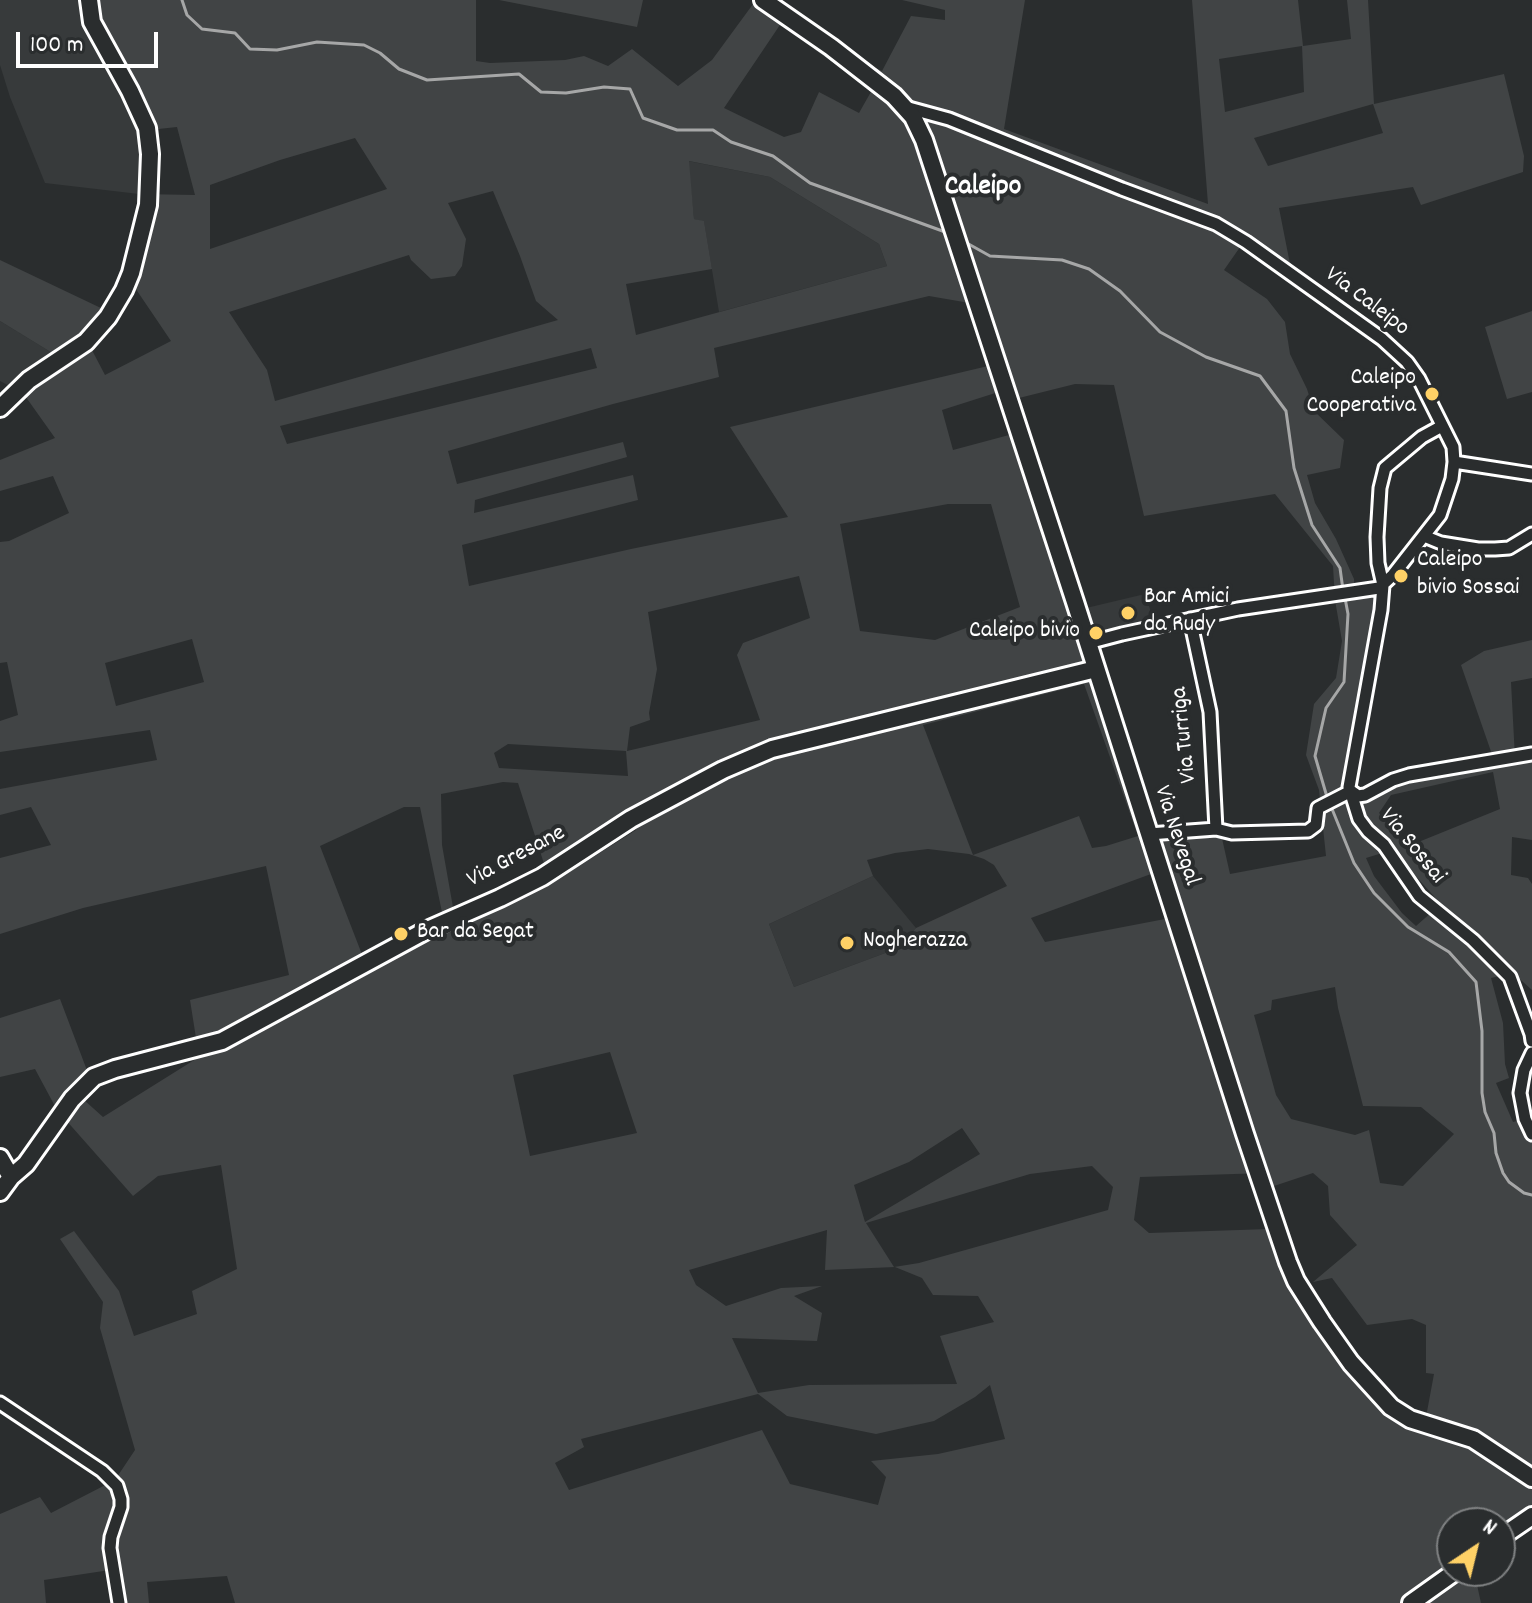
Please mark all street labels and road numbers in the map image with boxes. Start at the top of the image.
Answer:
street label: Via Caleipo [1318,262,1414,344]
street label: Via Turriga [1167,685,1205,785]
street label: Via Nevegal [1145,782,1205,890]
street label: Via Sossai [1372,803,1450,891]
street label: Via Gresane [463,820,571,896]

